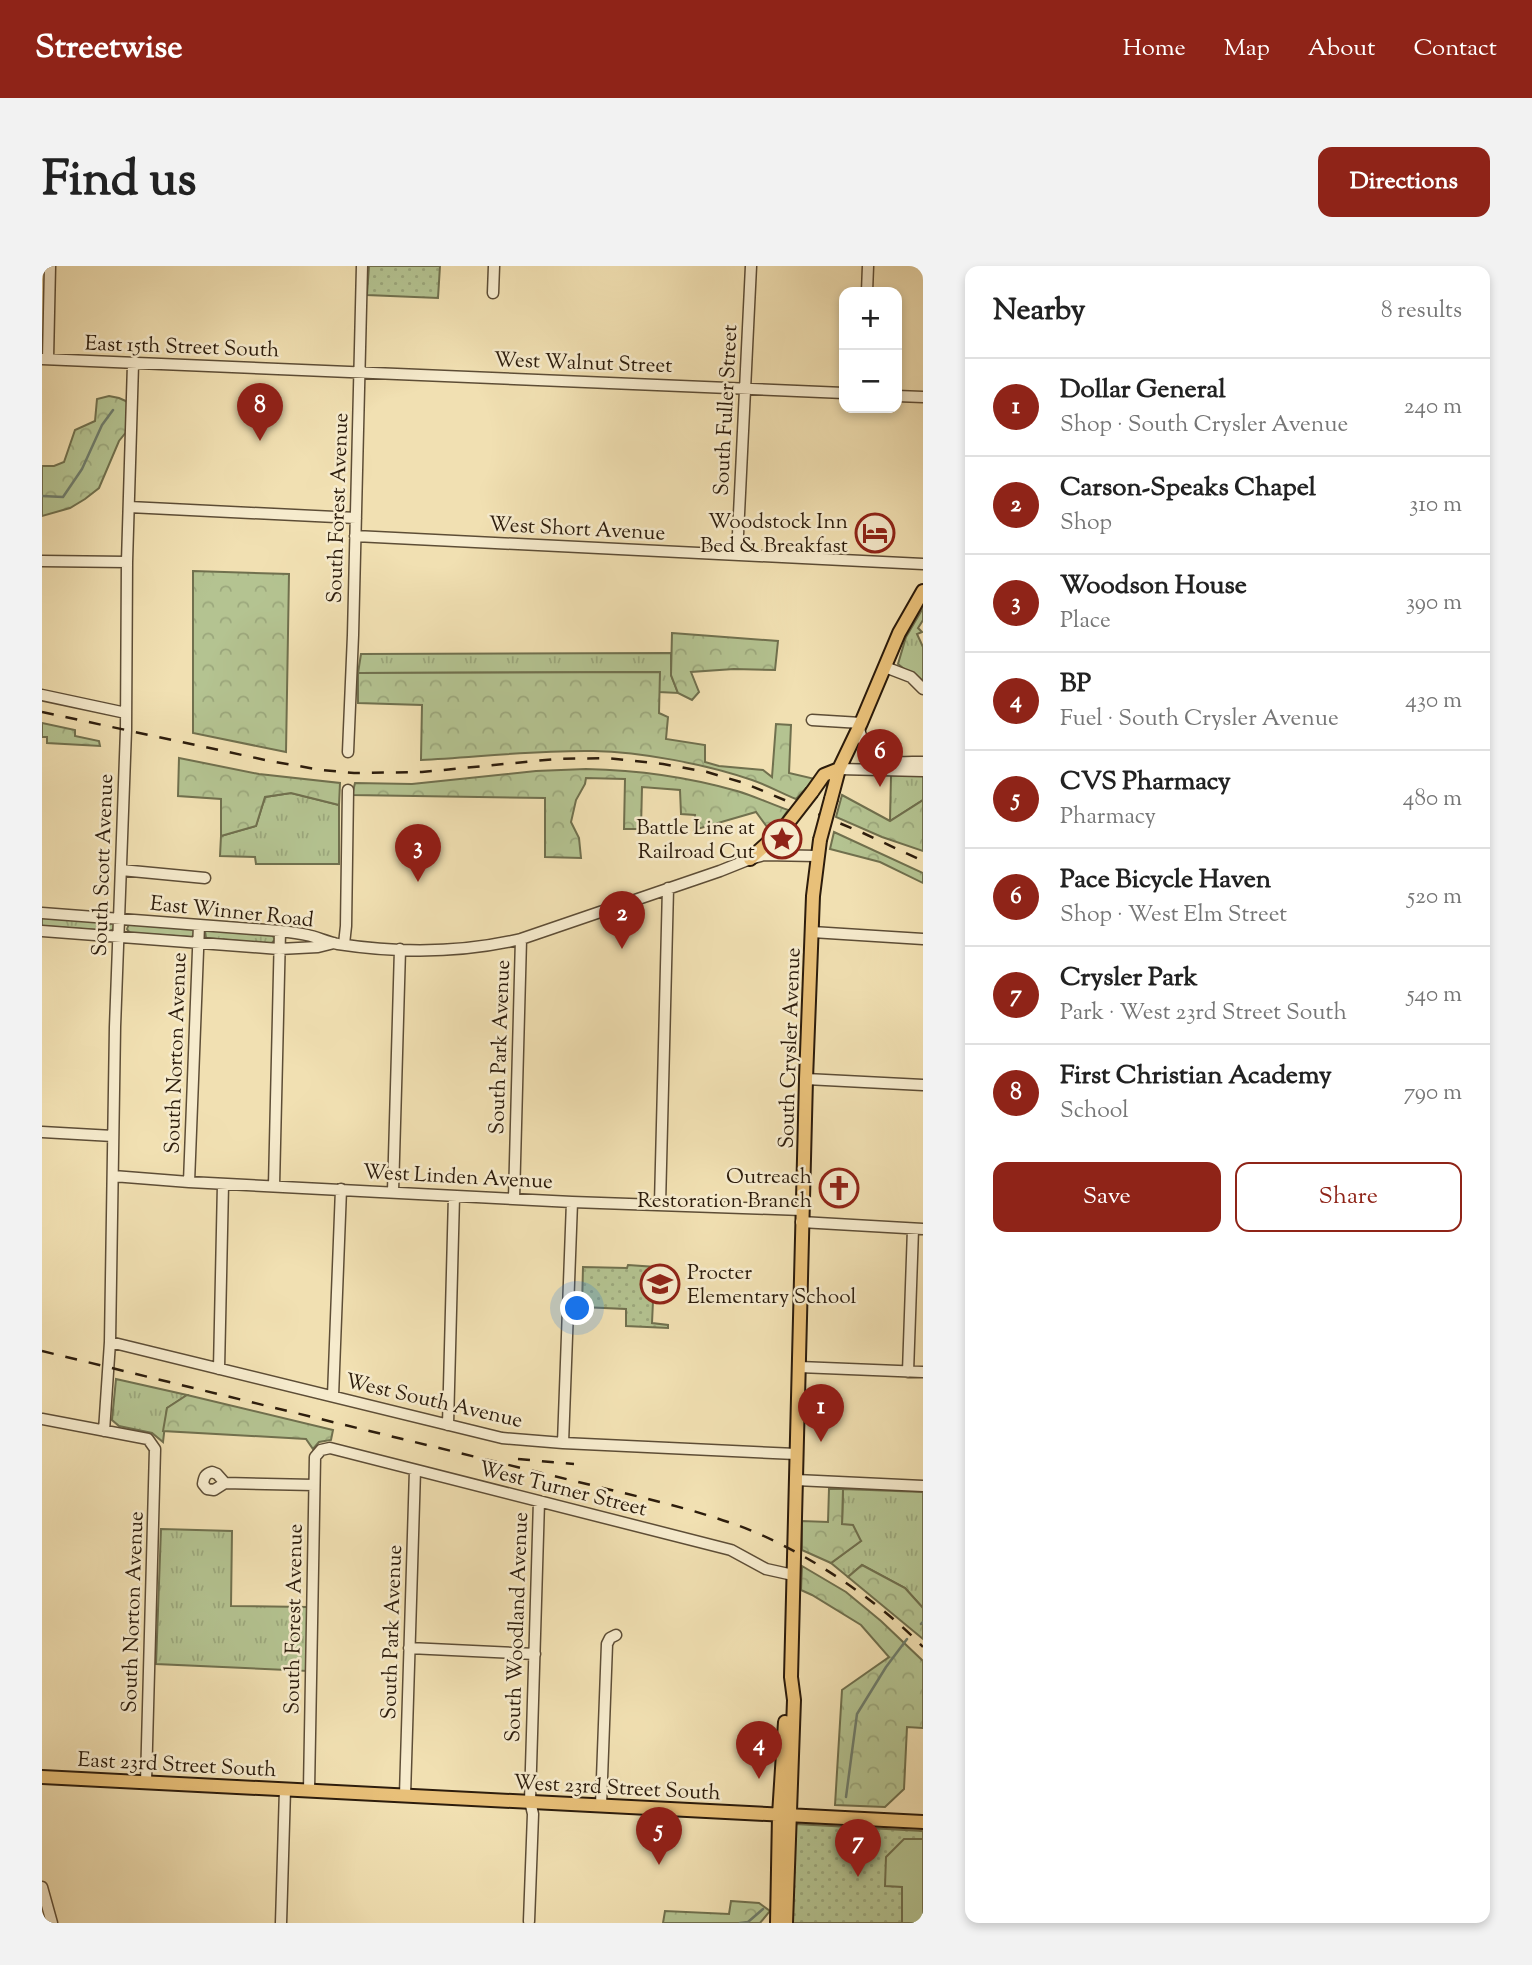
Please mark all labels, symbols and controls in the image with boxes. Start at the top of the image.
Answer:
text: Streetwise [35,25,183,73]
text: Home [1123,32,1186,66]
text: Map [1224,32,1270,66]
text: About [1308,32,1375,66]
text: Contact [1413,32,1497,66]
text: Find us [42,147,196,217]
button: Directions [1318,147,1490,217]
map controls [839,287,902,413]
button: + [839,287,902,350]
text: Nearby [993,290,1085,333]
text: 8 results [1381,295,1462,328]
street label: South Fuller Street [708,324,746,496]
street label: East 15th Street South [84,330,280,366]
street label: West Walnut Street [493,346,673,382]
button: − [839,350,902,413]
text: Dollar General [1060,372,1226,409]
pin: 8 [237,383,283,441]
text: 1 [1012,391,1020,424]
text: 240 m [1404,391,1462,424]
text: Shop · South Crysler Avenue [1060,409,1348,442]
street label: South Forest Avenue [321,412,357,604]
text: Carson-Speaks Chapel [1060,470,1316,507]
text: 2 [1011,489,1021,522]
text: 310 m [1409,489,1462,522]
text: Shop [1060,507,1112,540]
place label: Woodstock Inn Bed & Breakfast [700,508,848,562]
street label: West Short Avenue [488,510,666,550]
hotel icon: Woodstock Inn Bed & Breakfast [854,512,896,554]
text: Woodson House [1060,568,1247,605]
text: 3 [1011,587,1021,620]
text: 390 m [1406,587,1462,620]
text: Place [1060,605,1111,638]
text: BP [1060,666,1091,703]
text: 4 [1010,685,1022,718]
text: 430 m [1405,685,1462,718]
text: Fuel · South Crysler Avenue [1060,703,1339,736]
pin: 6 [857,729,903,787]
text: CVS Pharmacy [1060,764,1231,801]
street label: South Scott Avenue [86,773,122,957]
text: 5 [1012,783,1020,816]
text: 480 m [1403,783,1462,816]
text: Pharmacy [1060,801,1156,834]
place label: Battle Line at Railroad Cut [636,814,755,868]
place icon: Battle Line at Railroad Cut [761,818,803,860]
pin: 3 [395,824,441,882]
text: Pace Bicycle Haven [1060,862,1271,899]
text: 6 [1010,881,1022,914]
text: 520 m [1407,881,1462,914]
street label: East Winner Road [149,889,315,937]
pin: 2 [599,891,645,949]
text: Shop · West Elm Street [1060,899,1287,932]
street label: South Crysler Avenue [772,947,810,1149]
street label: South Norton Avenue [158,952,196,1154]
street label: South Park Avenue [483,959,519,1135]
text: Crysler Park [1060,960,1198,997]
text: 7 [1010,979,1022,1012]
text: 540 m [1407,979,1462,1012]
text: Park · West 23rd Street South [1060,997,1347,1030]
text: First Christian Academy [1060,1058,1332,1095]
text: 8 [1010,1077,1022,1110]
text: 790 m [1404,1077,1462,1110]
text: School [1060,1095,1129,1128]
street label: West Linden Avenue [362,1158,554,1198]
button: Save [993,1162,1221,1232]
button: Share [1235,1162,1462,1232]
place label: Outreach Restoration Branch [637,1163,812,1217]
church icon: Outreach Restoration Branch [818,1167,860,1209]
place label: Procter Elementary School [687,1259,857,1313]
school or university icon: Procter Elementary School [639,1263,681,1305]
your location [560,1291,594,1325]
street label: West South Avenue [342,1367,525,1437]
pin: 1 [798,1384,844,1442]
street label: West Turner Street [475,1455,650,1525]
street label: South Norton Avenue [115,1511,153,1713]
street label: South Woodland Avenue [499,1511,537,1743]
street label: South Forest Avenue [278,1523,312,1715]
street label: South Park Avenue [375,1544,411,1720]
pin: 4 [736,1721,782,1779]
street label: East 23rd Street South [77,1746,277,1786]
street label: West 23rd Street South [512,1769,721,1809]
pin: 5 [636,1807,682,1865]
pin: 7 [835,1819,881,1877]

